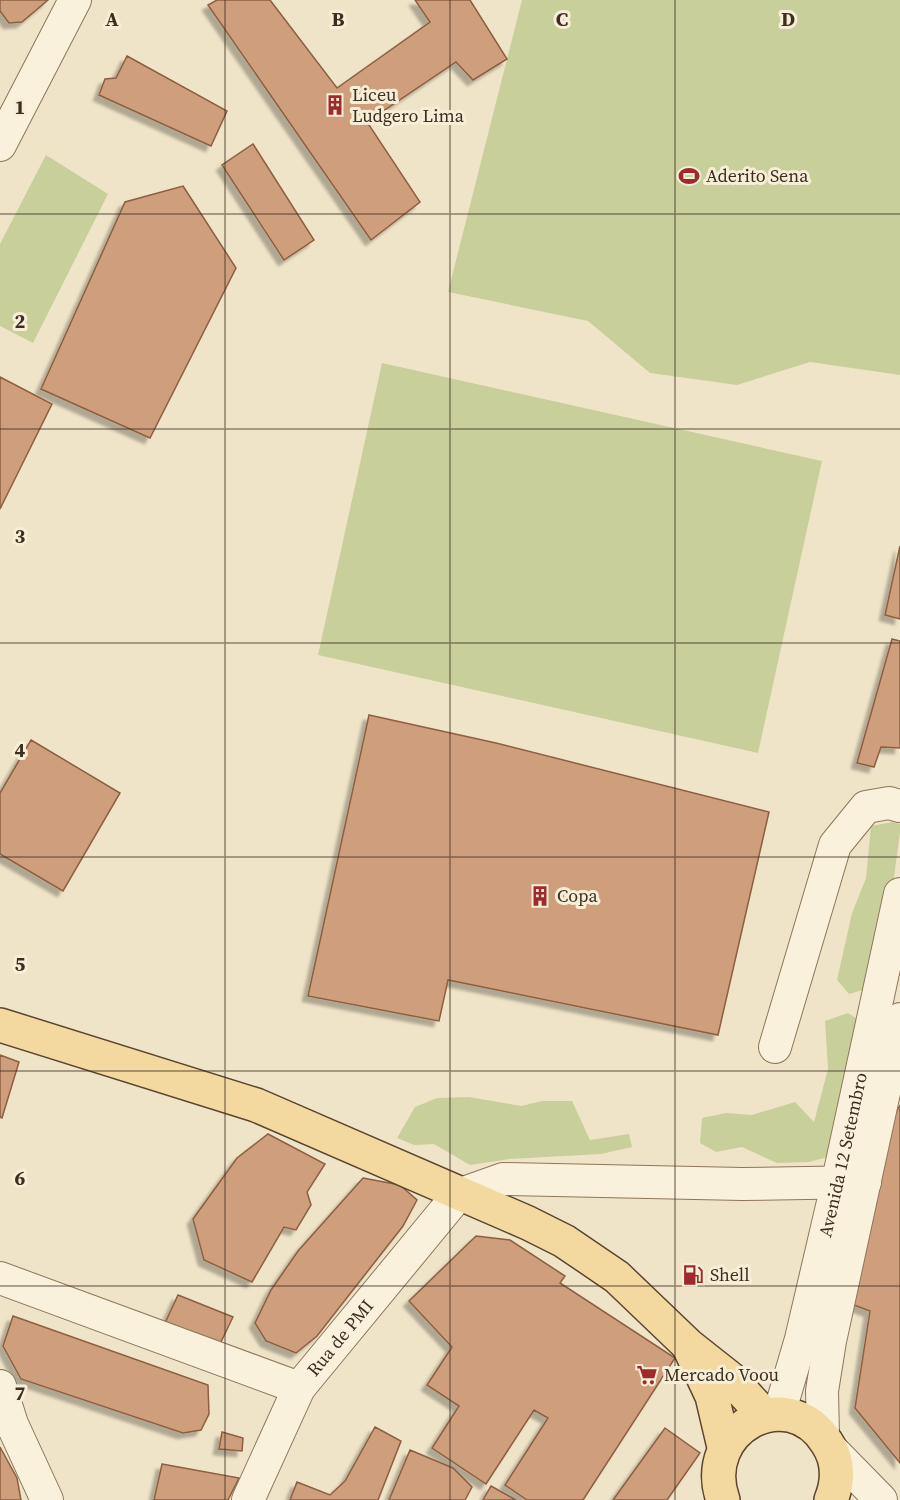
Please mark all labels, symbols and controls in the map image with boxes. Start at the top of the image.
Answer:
text: A [105,5,119,33]
text: B [331,5,345,33]
text: C [556,5,568,33]
text: D [781,5,795,33]
place label: Liceu Ludgero Lima [352,82,465,128]
text: 1 [15,93,25,121]
building icon: Liceu Ludgero Lima [323,93,347,117]
place label: Aderito Sena [706,163,809,188]
sports icon: Aderito Sena [677,164,701,188]
text: 2 [15,307,26,335]
text: 3 [15,522,26,550]
text: 4 [15,736,26,764]
place label: Copa [557,883,599,908]
building icon: Copa [528,884,552,908]
text: 5 [15,950,26,978]
street label: Avenida 12 Setembro [812,1070,873,1240]
text: 6 [15,1164,26,1192]
place label: Shell [710,1262,750,1287]
fuel station icon: Shell [681,1263,705,1287]
street label: Rua de PMI [301,1294,379,1381]
place label: Mercado Voou [664,1362,779,1387]
supermarket icon: Mercado Voou [635,1363,659,1387]
text: 7 [15,1379,26,1407]

